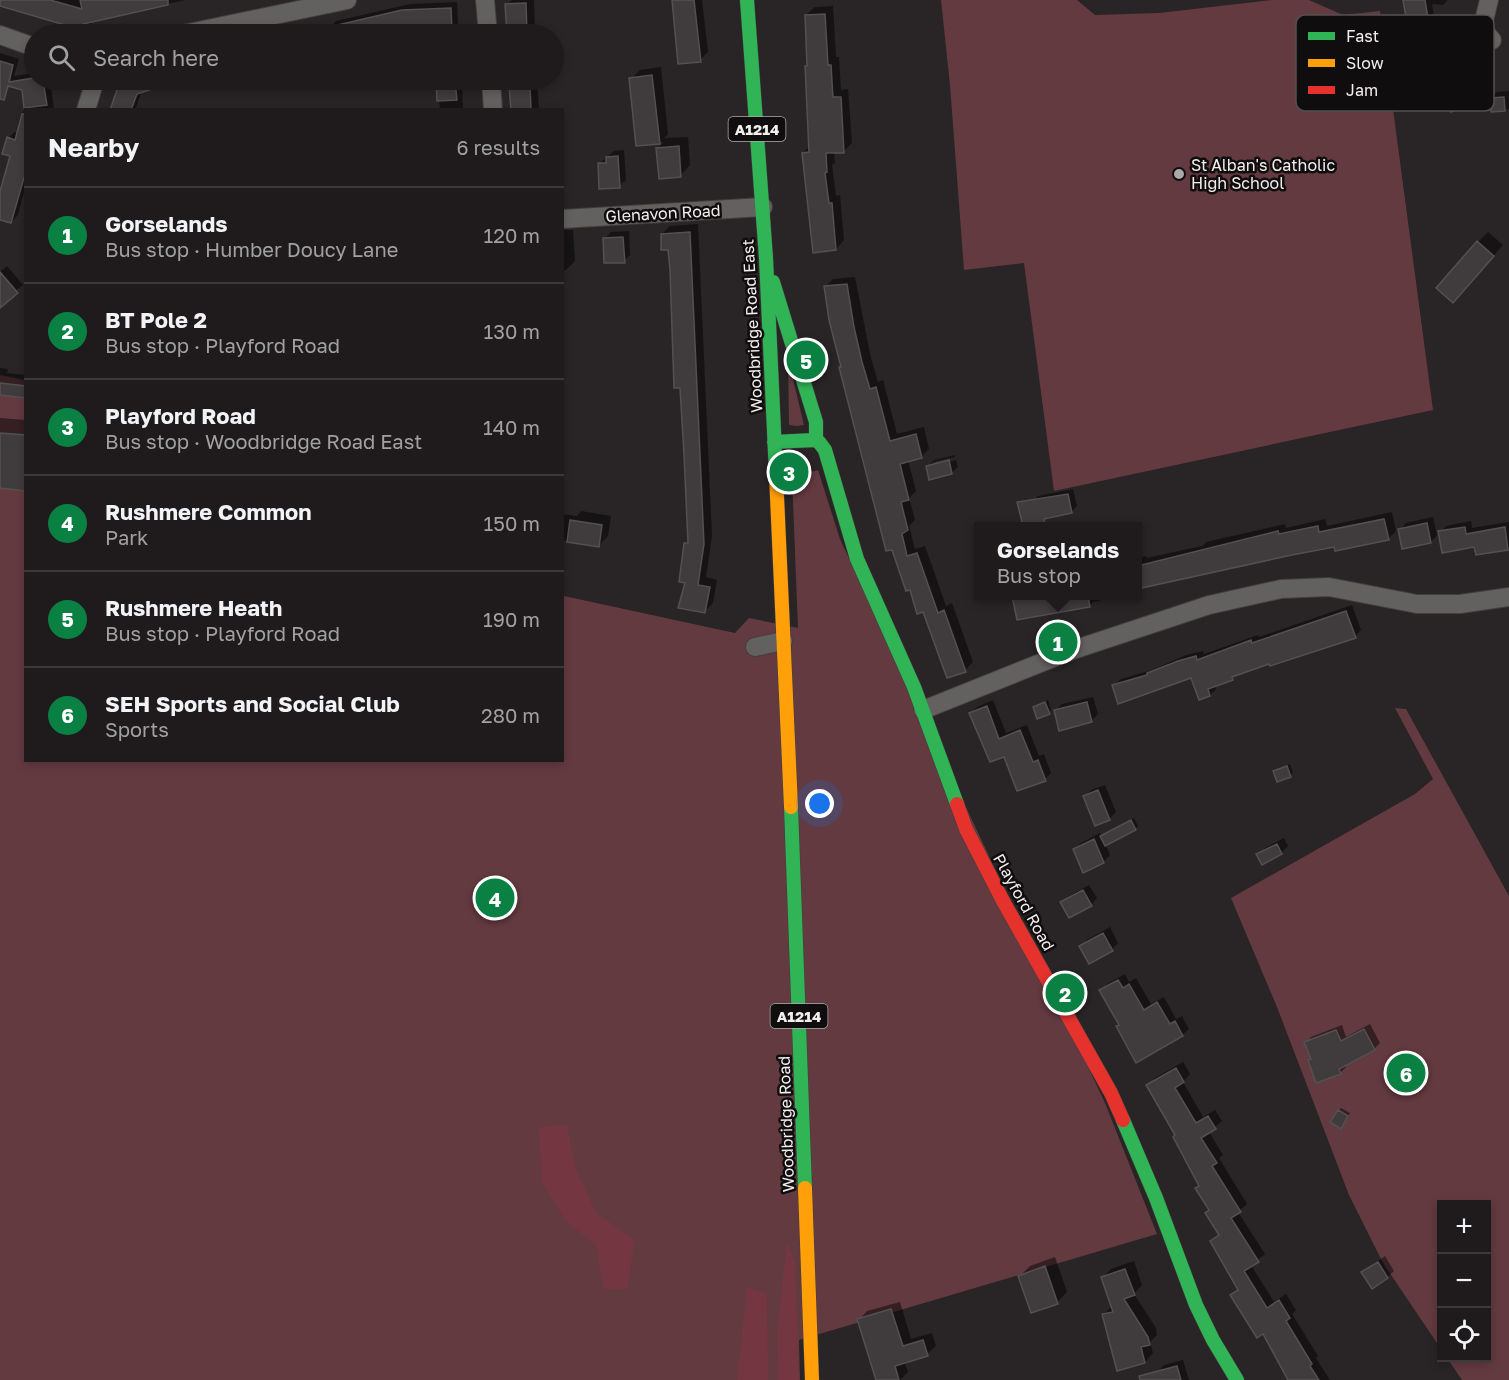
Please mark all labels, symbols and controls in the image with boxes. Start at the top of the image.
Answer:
legend [1296,15,1494,111]
search box [24,24,564,90]
text: Fast [1346,26,1379,46]
icon: search [45,41,78,74]
text: Search here [93,44,219,71]
text: Slow [1346,53,1384,73]
text: Jam [1346,80,1378,100]
road number: A1214 [728,117,786,141]
text: Nearby [48,132,139,163]
text: 6 results [456,135,540,159]
place label: St Alban's Catholic High School [1191,155,1335,193]
marker: St Alban's Catholic High School [1172,167,1186,181]
street label: Glenavon Road [605,200,721,226]
text: Gorselands [105,210,228,237]
text: 1 [62,223,73,247]
text: 120 m [484,223,540,247]
text: Bus stop · Humber Doucy Lane [105,237,398,261]
street label: Woodbridge Road East [737,239,767,413]
text: BT Pole 2 [105,306,207,333]
text: 2 [61,319,74,343]
text: 130 m [484,319,540,343]
text: Bus stop · Playford Road [105,333,340,357]
pin: 5 [786,338,826,382]
text: Playford Road [105,402,256,429]
text: 3 [61,415,74,439]
text: 140 m [483,415,540,439]
text: Bus stop · Woodbridge Road East [105,429,422,453]
pin: 3 [770,450,808,494]
text: Rushmere Common [105,498,311,525]
text: 4 [61,511,74,535]
text: 150 m [484,511,540,535]
popup [974,522,1142,600]
text: Park [105,525,148,549]
text: Gorselands [997,536,1119,563]
text: Bus stop [997,563,1081,587]
text: Rushmere Heath [105,594,282,621]
text: 5 [61,607,74,631]
text: 190 m [483,607,540,631]
pin: 1 [1038,620,1078,664]
text: Bus stop · Playford Road [105,621,340,645]
text: SEH Sports and Social Club [105,690,400,717]
text: 6 [61,703,74,727]
text: 280 m [481,703,540,727]
text: Sports [105,717,169,741]
your location [805,789,834,818]
street label: Playford Road [989,850,1059,954]
pin: 4 [476,876,514,920]
pin: 2 [1046,970,1084,1016]
road number: A1214 [770,1004,828,1028]
pin: 6 [1386,1050,1426,1096]
street label: Woodbridge Road [774,1056,798,1192]
map controls [1437,1200,1491,1362]
button: + [1437,1200,1491,1254]
button: − [1437,1254,1491,1308]
button: locate [1437,1308,1491,1362]

